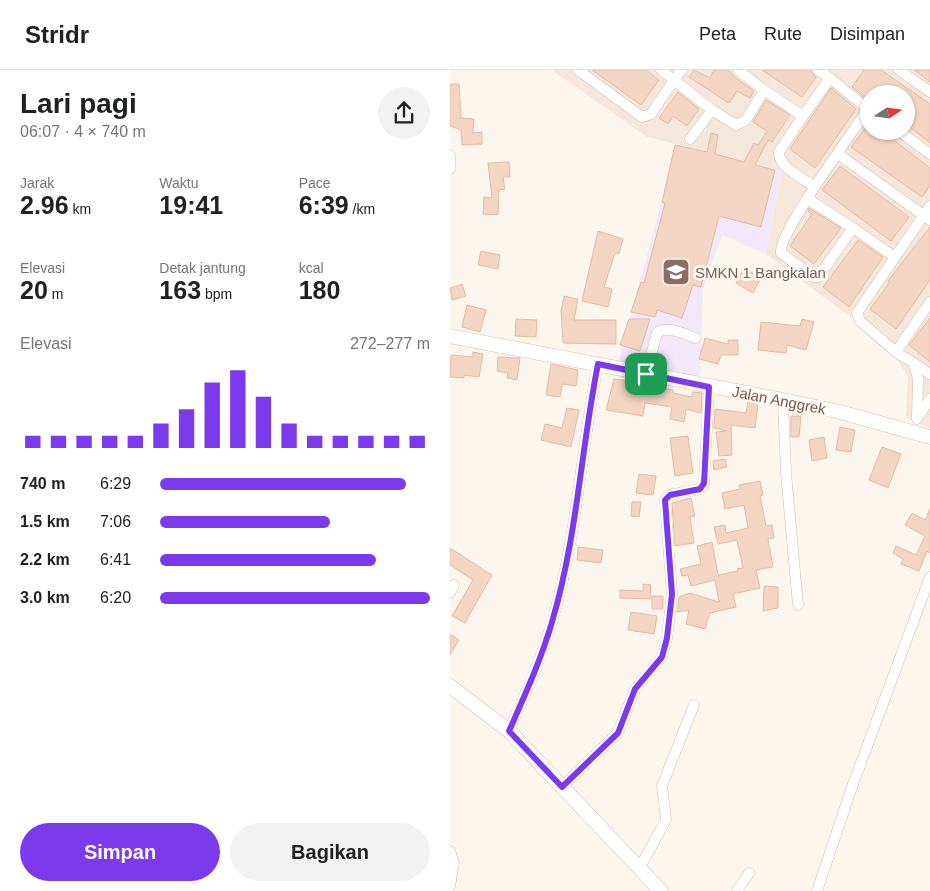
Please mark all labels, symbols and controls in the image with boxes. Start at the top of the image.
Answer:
text: Stridr [25,21,89,48]
text: Peta [699,24,736,44]
text: Rute [764,24,802,44]
text: Disimpan [830,24,905,44]
north arrow [860,85,915,140]
map controls [860,85,915,140]
button: share [378,87,430,139]
text: Lari pagi [20,88,137,119]
text: 06:07 · 4 × 740 m [20,123,146,140]
text: Jarak [20,175,54,191]
text: Waktu [159,175,198,191]
text: Pace [299,175,331,191]
text: 2.96 [20,191,69,219]
text: 19:41 [159,191,223,219]
text: 6:39 [299,191,349,219]
text: km [69,201,91,217]
text: /km [349,201,375,217]
school or university icon: SMKN 1 Bangkalan [661,257,691,287]
text: Elevasi [20,260,65,276]
text: Detak jantung [159,260,246,276]
text: kcal [299,260,324,276]
place label: SMKN 1 Bangkalan [695,264,826,281]
text: 20 [20,276,48,304]
text: 163 [159,276,201,304]
text: 180 [299,276,340,304]
text: m [48,286,63,302]
text: bpm [201,286,232,302]
text: Elevasi [20,335,72,352]
text: 272–277 m [350,335,430,352]
pin [625,353,667,395]
icon: arrive [632,360,660,388]
street label: Jalan Anggrek [731,383,828,418]
text: 740 m [20,475,65,492]
text: 6:29 [100,475,131,492]
text: 1.5 km [20,513,70,530]
text: 7:06 [100,513,131,530]
text: 2.2 km [20,551,70,568]
text: 6:41 [100,551,131,568]
text: 3.0 km [20,589,70,606]
text: 6:20 [100,589,131,606]
button: Simpan [20,823,220,881]
button: Bagikan [230,823,430,881]

